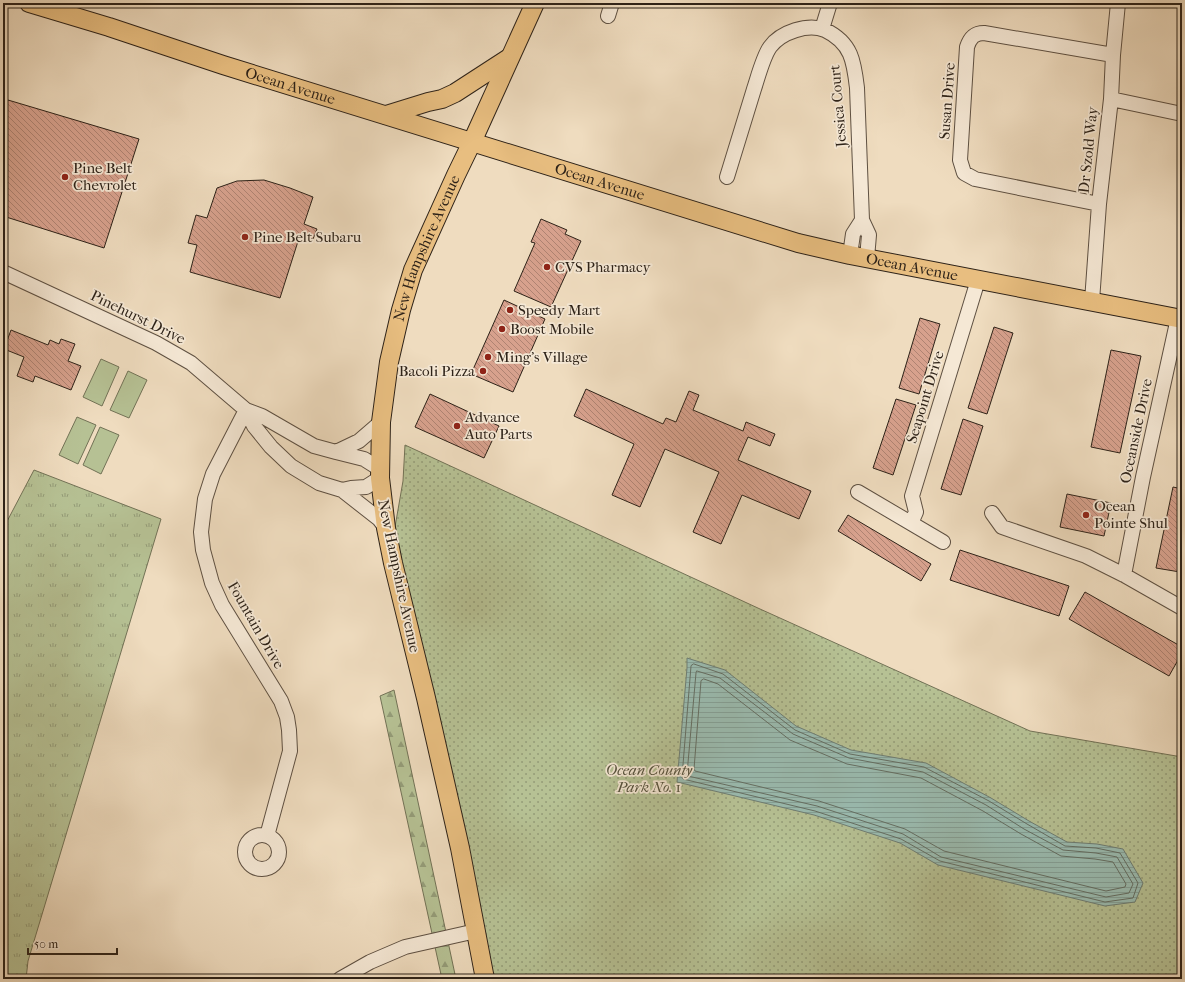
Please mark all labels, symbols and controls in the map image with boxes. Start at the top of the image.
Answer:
street label: Susan Drive [935,61,959,140]
street label: Ocean Avenue [243,63,338,108]
street label: Jessica Court [825,63,851,149]
street label: Dr Szold Way [1075,105,1102,194]
place label: Pine Belt Chevrolet [73,159,137,194]
street label: Ocean Avenue [552,159,647,204]
marker: Pine Belt Chevrolet [60,172,70,182]
street label: New Hampshire Avenue [390,172,464,323]
place label: Pine Belt Subaru [253,228,362,246]
marker: Pine Belt Subaru [240,232,250,242]
street label: Ocean Avenue [864,249,960,285]
place label: CVS Pharmacy [555,258,652,276]
marker: CVS Pharmacy [542,262,552,272]
street label: Pinehurst Drive [88,286,189,348]
place label: Speedy Mart [518,301,601,319]
marker: Speedy Mart [505,305,515,315]
place label: Boost Mobile [510,320,594,338]
marker: Boost Mobile [497,324,507,334]
place label: Ming's Village [496,348,588,366]
street label: Seapoint Drive [902,348,948,446]
marker: Ming's Village [483,352,493,362]
place label: Bacoli Pizza [399,362,476,380]
marker: Bacoli Pizza [478,366,488,376]
street label: Oceanside Drive [1116,376,1156,485]
place label: Advance Auto Parts [464,408,533,443]
marker: Advance Auto Parts [452,421,462,431]
place label: Ocean Pointe Shul [1094,497,1168,532]
street label: New Hampshire Avenue [374,498,424,655]
marker: Ocean Pointe Shul [1081,510,1091,520]
street label: Fountain Drive [224,578,289,672]
park label: Ocean County Park No. 1 [606,761,693,796]
scale bar [28,930,117,956]
text: 50 m [34,937,58,951]

